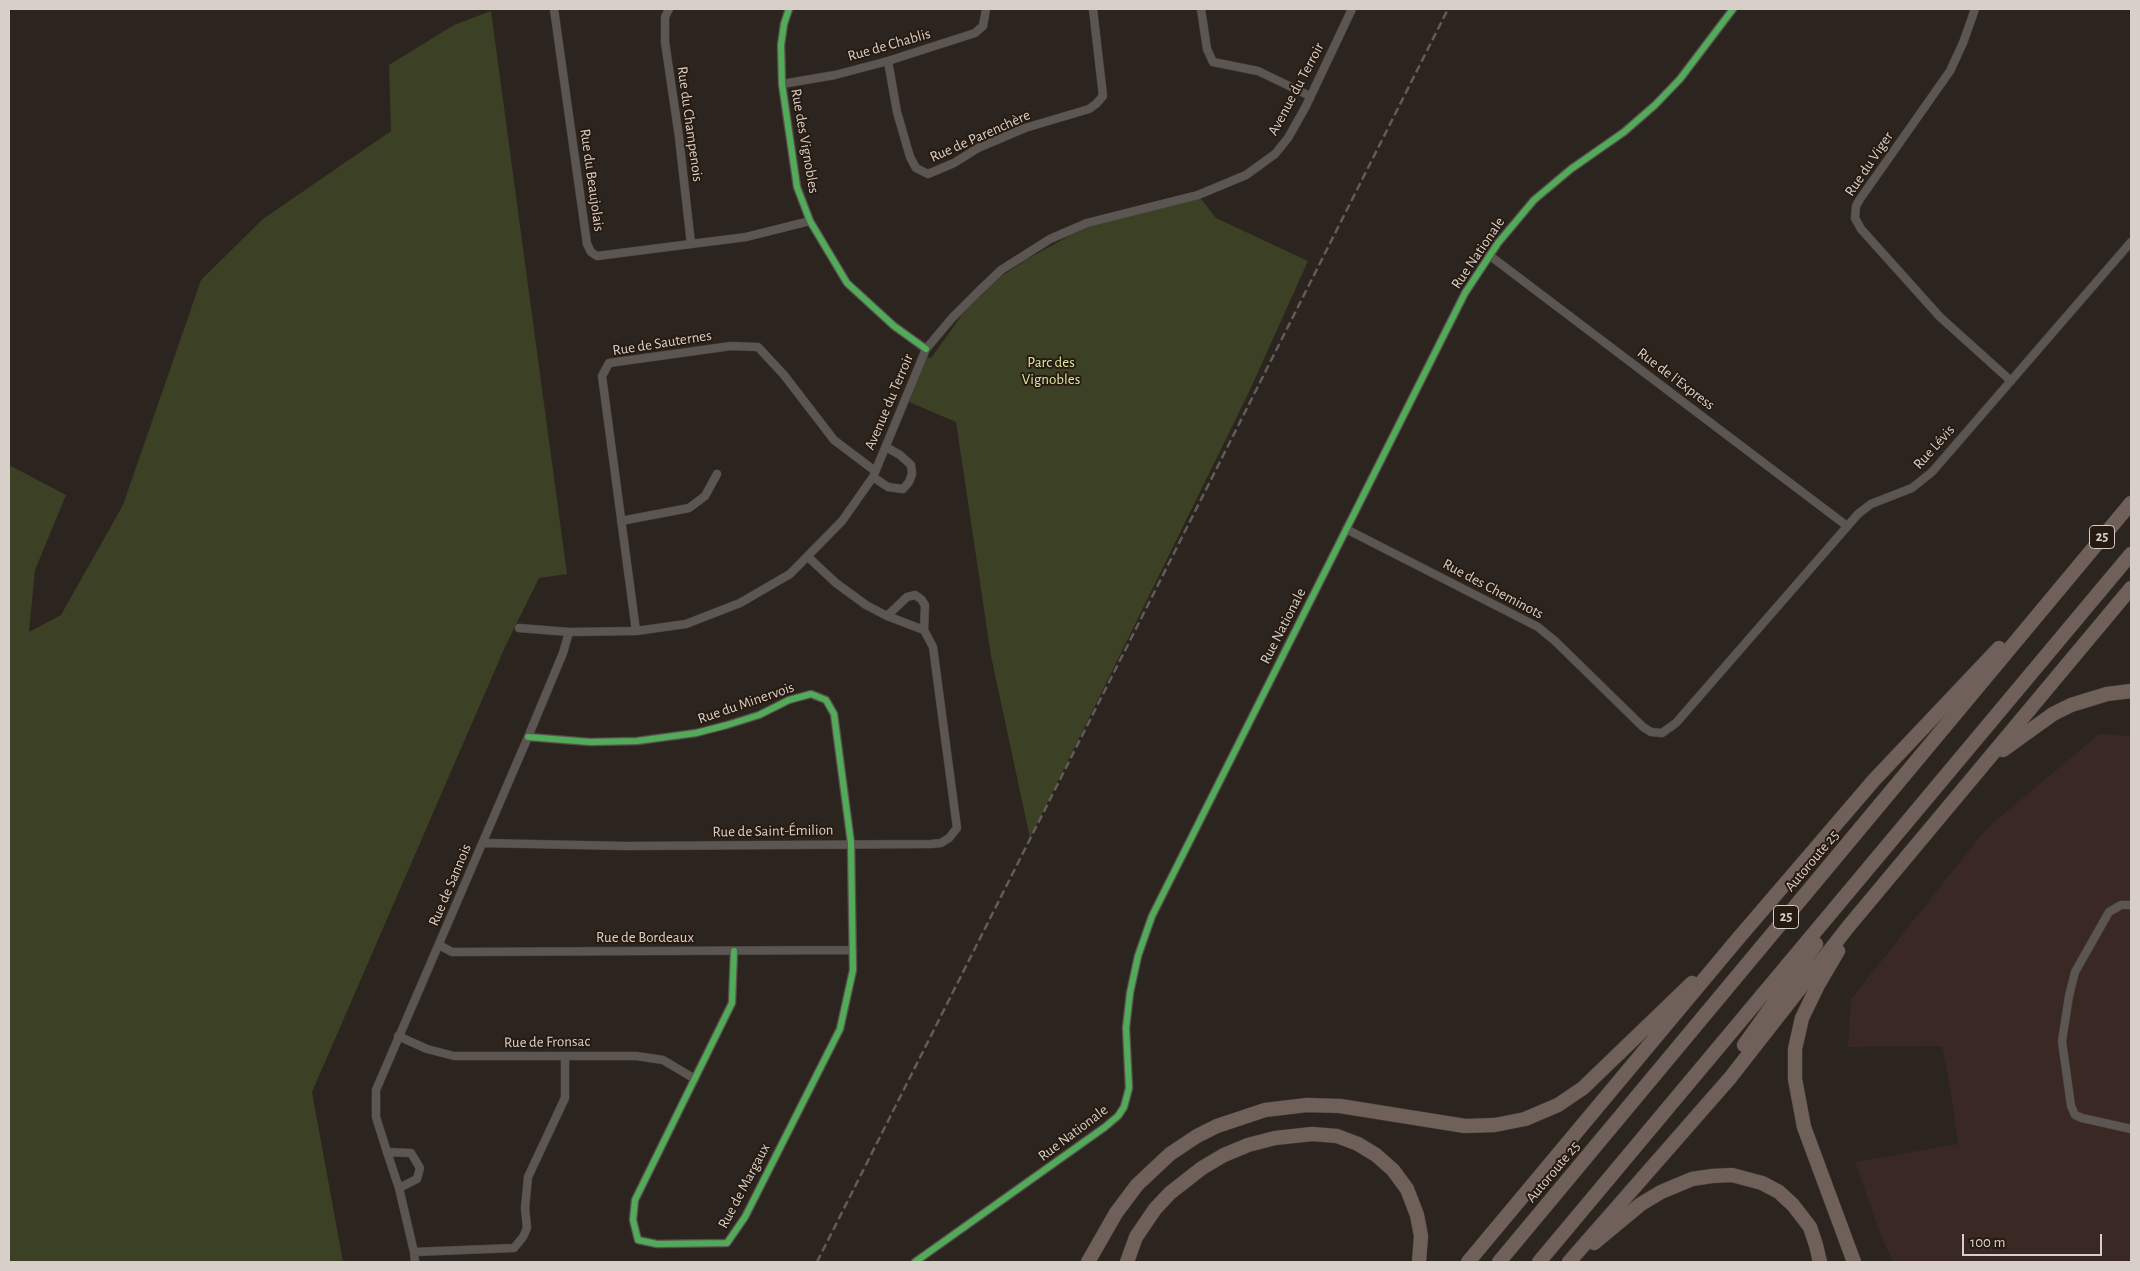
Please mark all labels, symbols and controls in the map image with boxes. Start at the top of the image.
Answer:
street label: Rue de Chablis [846,25,932,65]
street label: Avenue du Terroir [1264,39,1328,139]
street label: Rue du Champenois [673,65,707,183]
street label: Rue des Vignobles [787,87,823,195]
street label: Rue de Parenchère [927,106,1033,166]
street label: Rue du Beaujolais [576,128,608,232]
street label: Rue du Viger [1841,128,1897,200]
street label: Rue Nationale [1447,214,1509,292]
street label: Rue de Sauternes [611,326,713,360]
street label: Rue de l'Express [1634,344,1718,414]
street label: Avenue du Terroir [861,351,917,453]
park label: Parc des Vignobles [1022,353,1080,388]
street label: Rue Lévis [1909,421,1959,473]
road number: 25 [2090,526,2114,548]
street label: Rue des Cheminots [1440,555,1546,623]
street label: Rue Nationale [1256,585,1310,667]
street label: Rue du Minervois [695,678,797,728]
street label: Rue de Saint-Émilion [712,821,834,841]
street label: Autoroute 25 [1781,827,1843,895]
street label: Rue de Sannois [425,841,475,929]
road number: 25 [1774,906,1798,929]
street label: Rue de Bordeaux [596,928,694,946]
street label: Rue de Fronsac [504,1032,590,1052]
street label: Rue Nationale [1035,1101,1111,1165]
street label: Autoroute 25 [1522,1138,1584,1206]
street label: Rue de Margaux [714,1140,774,1232]
scale bar [1965,1224,2105,1256]
text: 100 m [1970,1235,2005,1250]

